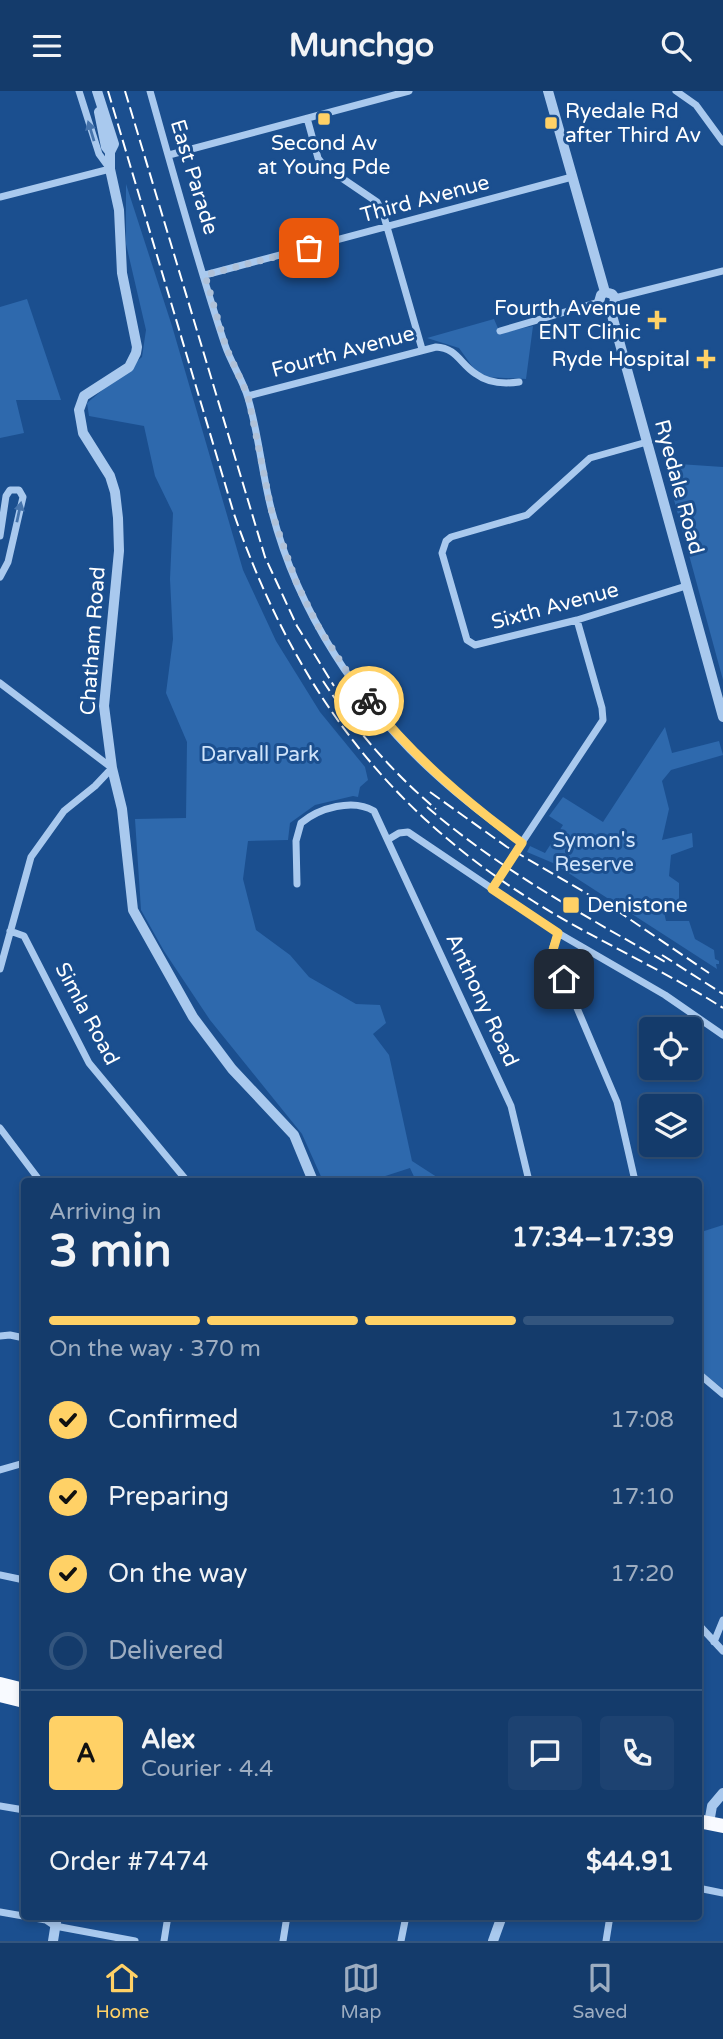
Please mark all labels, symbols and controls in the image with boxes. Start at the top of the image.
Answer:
icon: menu [28,27,66,65]
text: Munchgo [289,27,434,65]
icon: search [657,27,695,65]
place label: Ryedale Rd after Third Av [565,99,701,148]
marker: Second Av at Young Pde [316,111,332,127]
marker: Ryedale Rd after Third Av [543,115,559,131]
street label: East Parade [165,116,223,238]
one-way arrow [86,121,96,142]
place label: Second Av at Young Pde [258,131,391,180]
street label: Third Avenue [358,170,492,228]
pin [279,218,339,278]
icon: bag [290,229,328,267]
place label: Fourth Avenue ENT Clinic [494,296,641,345]
marker: Fourth Avenue ENT Clinic [647,310,667,330]
street label: Fourth Avenue [269,321,417,383]
place label: Ryde Hospital [551,347,690,372]
marker: Ryde Hospital [696,349,716,369]
street label: Ryedale Road [649,417,709,557]
one-way arrow [14,501,25,523]
street label: Chatham Road [75,566,111,716]
street label: Sixth Avenue [489,577,621,635]
courier [334,666,404,736]
icon: bike [350,682,388,720]
park label: Darvall Park [201,742,320,767]
park label: Symon's Reserve [552,828,636,877]
place label: Denistone [587,893,688,918]
marker: Denistone [561,895,581,915]
street label: Anthony Road [440,930,524,1070]
pin [534,949,594,1009]
street label: Simla Road [50,958,124,1070]
icon: home [545,960,583,998]
map controls [639,1017,702,1157]
button: locate [639,1017,702,1080]
button: layers [639,1094,702,1157]
text: Arriving in [49,1198,162,1226]
text: 17:34–17:39 [512,1222,674,1253]
text: 3 min [49,1224,172,1279]
text: On the way · 370 m [49,1335,261,1363]
icon: check [49,1401,87,1439]
text: Confirmed [108,1404,238,1435]
text: 17:08 [610,1406,674,1434]
icon: check [49,1478,87,1516]
text: Preparing [108,1481,229,1512]
text: 17:10 [610,1483,674,1511]
icon: check [49,1555,87,1593]
text: On the way [108,1558,248,1589]
text: 17:20 [610,1560,674,1588]
text: Delivered [108,1635,224,1666]
button: chat [508,1716,582,1790]
button: phone [600,1716,674,1790]
text: Alex [141,1724,195,1755]
text: A [76,1738,96,1769]
text: Courier · 4.4 [141,1755,273,1783]
text: Order #7474 [49,1846,209,1877]
text: $44.91 [586,1846,674,1877]
tab: Home [96,1959,149,2023]
tab: Map [340,1959,381,2023]
tab: Saved [573,1959,627,2023]

